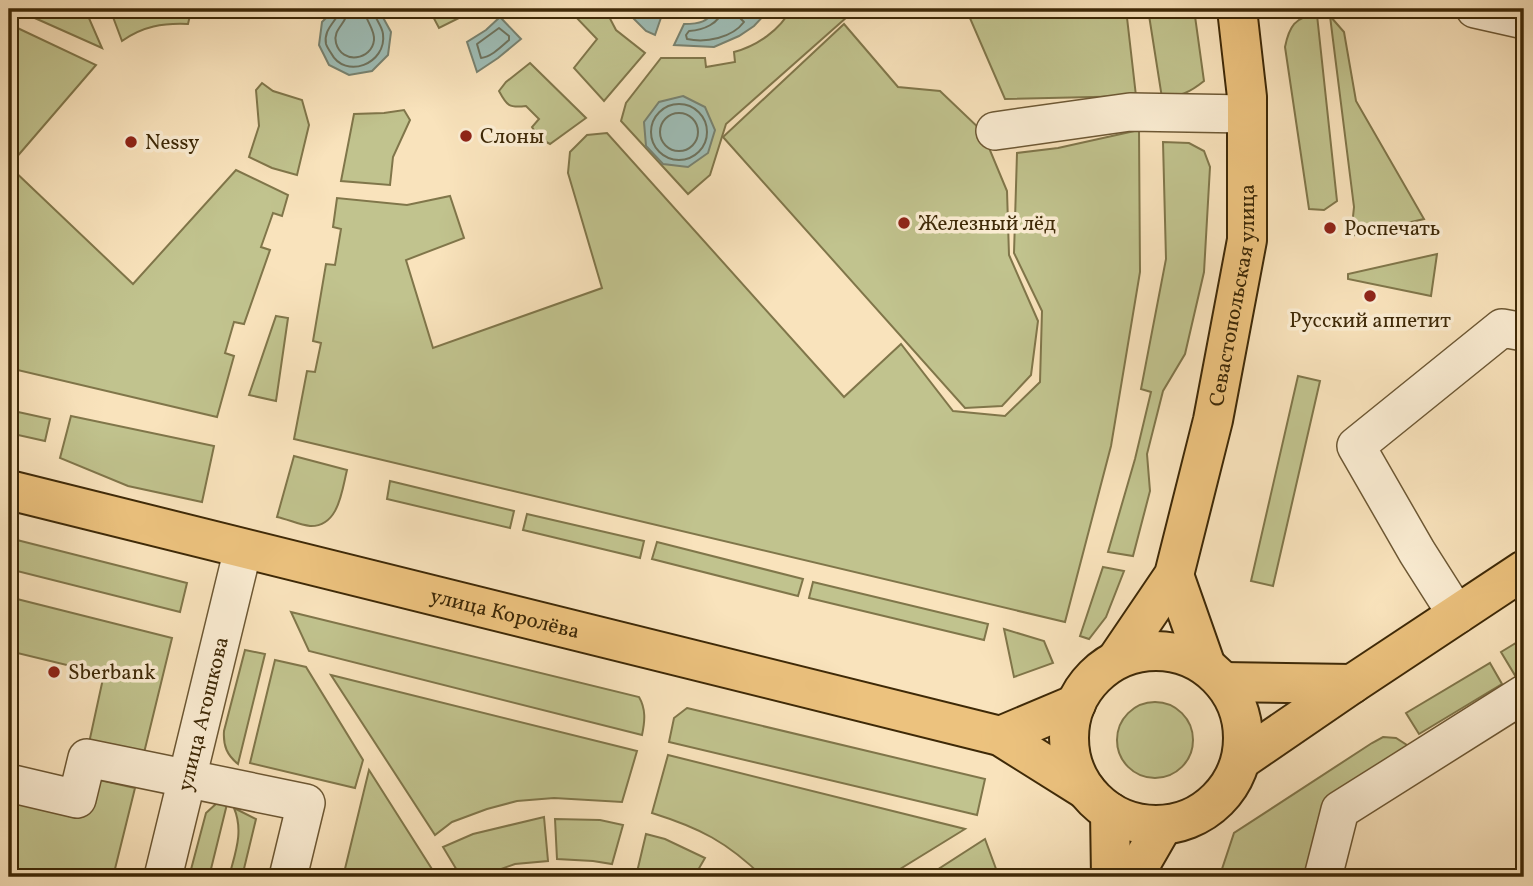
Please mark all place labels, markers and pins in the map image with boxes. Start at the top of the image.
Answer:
place label: Слоны [480,123,544,152]
marker: Слоны [458,128,474,144]
place label: Nessy [145,129,200,158]
marker: Nessy [123,134,139,150]
place label: Железный лёд [918,210,1056,239]
marker: Железный лёд [896,215,912,231]
place label: Роспечать [1344,215,1440,244]
marker: Роспечать [1322,220,1338,236]
marker: Русский аппетит [1362,288,1378,304]
place label: Русский аппетит [1289,307,1451,336]
place label: Sberbank [68,659,156,688]
marker: Sberbank [46,664,62,680]

